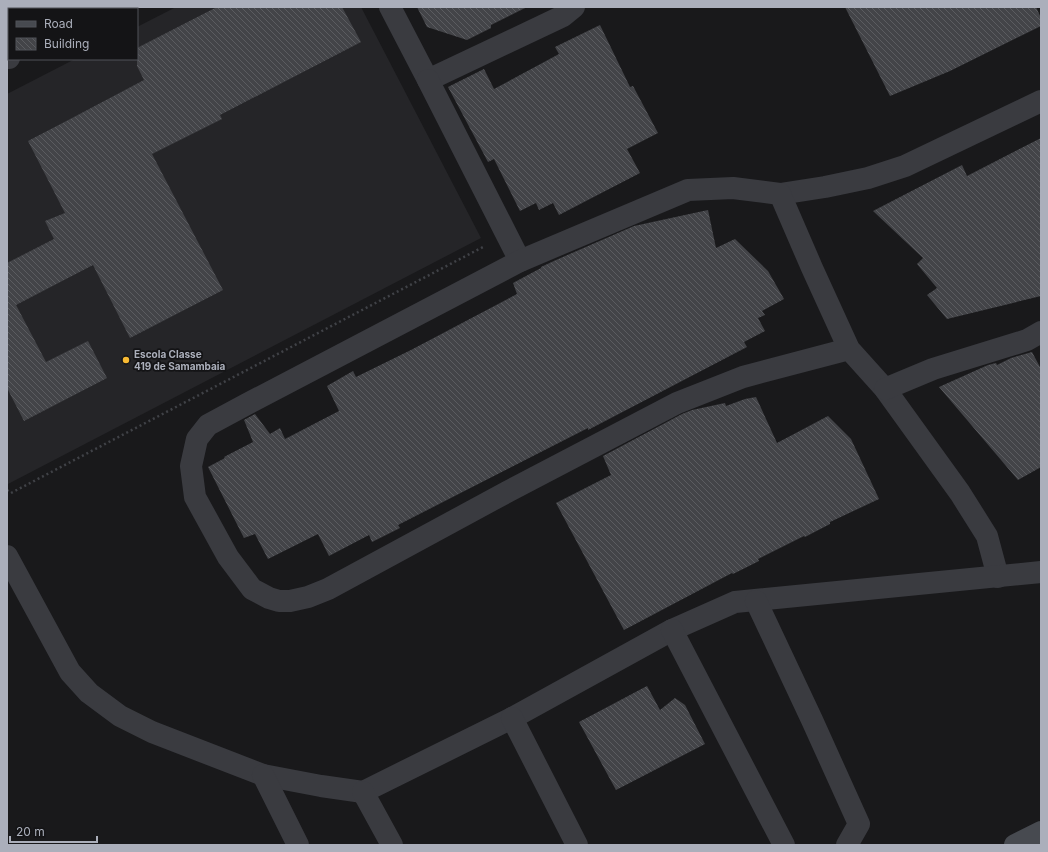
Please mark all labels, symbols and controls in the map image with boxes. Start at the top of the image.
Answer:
legend [8,8,138,60]
text: Road [44,16,73,31]
text: Building [44,36,89,51]
place label: Escola Classe 419 de Samambaia [134,348,226,372]
marker: Escola Classe 419 de Samambaia [121,355,131,365]
scale bar [10,818,97,844]
text: 20 m [16,824,45,839]

